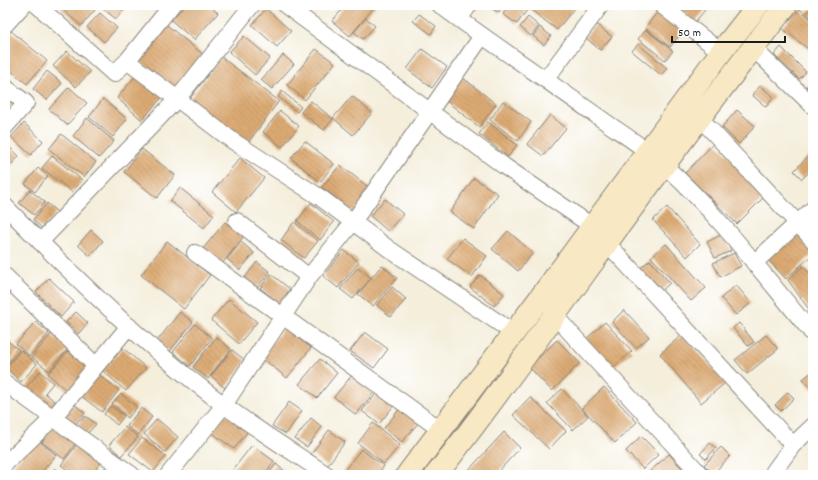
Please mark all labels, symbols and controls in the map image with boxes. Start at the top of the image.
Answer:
scale bar [672,18,785,44]
text: 50 m [678,25,701,42]

